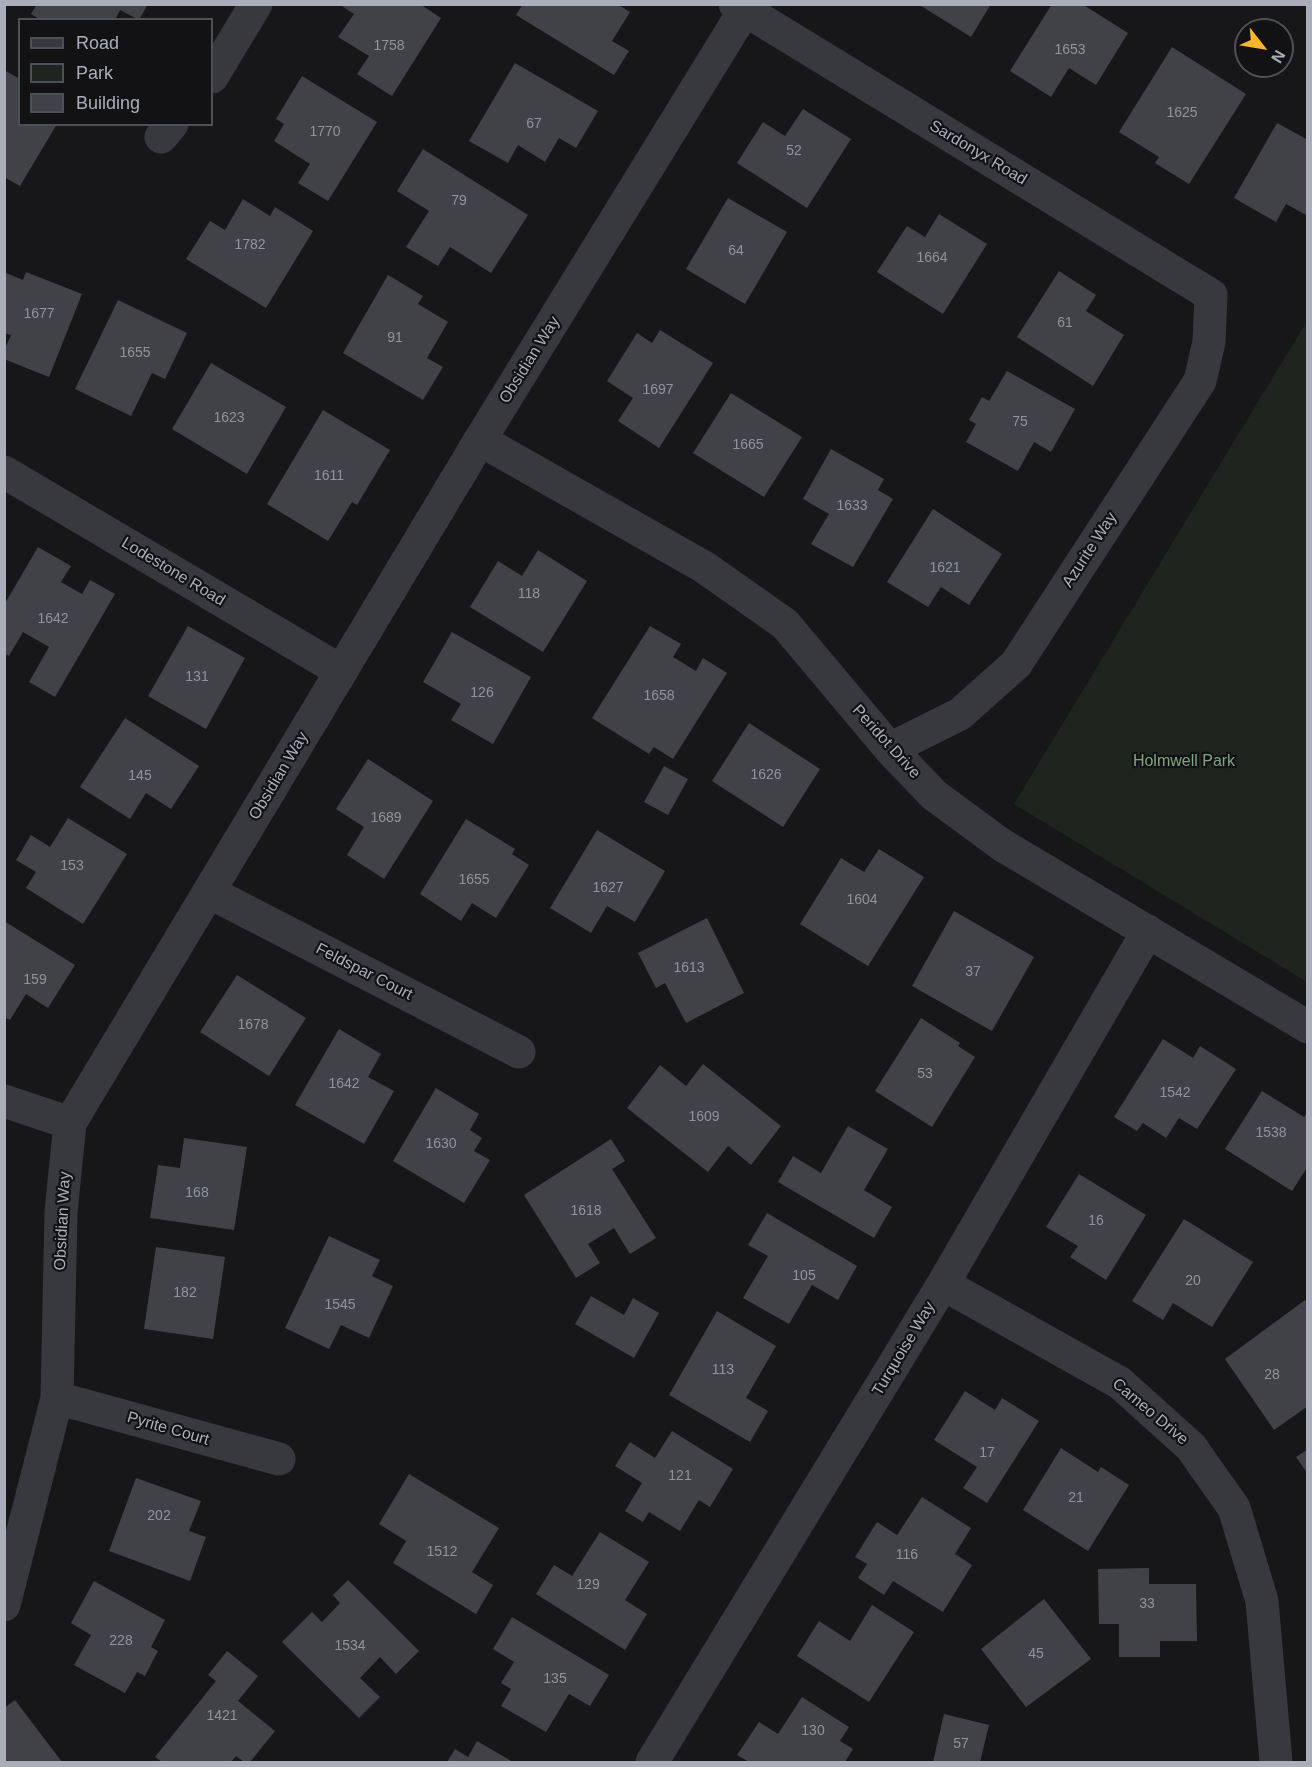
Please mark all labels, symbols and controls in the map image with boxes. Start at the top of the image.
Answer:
legend [18,18,213,126]
north arrow [1234,18,1294,78]
text: Road [76,33,119,53]
house number: 1758 [373,38,405,54]
house number: 1653 [1054,42,1086,58]
text: N [1268,47,1288,66]
text: Park [76,63,113,83]
text: Building [76,93,140,113]
house number: 1625 [1166,105,1198,121]
house number: 67 [526,116,542,132]
street label: Sardonyx Road [926,116,1030,190]
house number: 1770 [309,124,341,140]
house number: 52 [786,143,802,159]
house number: 79 [451,193,467,209]
house number: 1782 [234,237,266,253]
house number: 64 [728,243,744,259]
house number: 1664 [916,250,948,266]
house number: 1677 [23,306,55,322]
street label: Obsidian Way [496,313,564,407]
house number: 61 [1057,315,1073,331]
house number: 91 [387,330,403,346]
house number: 1655 [119,345,151,361]
house number: 1697 [642,382,674,398]
house number: 1623 [213,410,245,426]
house number: 75 [1012,414,1028,430]
house number: 1665 [732,437,764,453]
house number: 1611 [314,468,344,484]
house number: 1633 [836,498,868,514]
street label: Azurite Way [1059,509,1121,591]
street label: Lodestone Road [118,534,228,610]
house number: 1621 [929,560,961,576]
house number: 118 [518,586,540,602]
house number: 1642 [37,611,69,627]
house number: 131 [185,669,209,685]
house number: 126 [470,685,494,701]
house number: 1658 [643,688,675,704]
street label: Peridot Drive [848,701,924,783]
street label: Obsidian Way [245,729,313,823]
park label: Holmwell Park [1133,752,1235,772]
house number: 1626 [750,767,782,783]
house number: 145 [128,768,152,784]
house number: 1689 [370,810,402,826]
house number: 153 [60,858,84,874]
house number: 1655 [458,872,490,888]
house number: 1627 [592,880,624,896]
house number: 1604 [846,892,878,908]
street label: Feldspar Court [312,939,416,1005]
house number: 1613 [673,960,705,976]
house number: 37 [965,964,981,980]
house number: 159 [23,972,47,988]
house number: 1678 [237,1017,269,1033]
house number: 53 [917,1066,933,1082]
house number: 1642 [328,1076,360,1092]
house number: 1542 [1159,1085,1191,1101]
house number: 1609 [688,1109,720,1125]
house number: 1538 [1255,1125,1287,1141]
house number: 1630 [425,1136,457,1152]
street label: Obsidian Way [51,1171,75,1271]
house number: 168 [185,1185,209,1201]
house number: 1618 [570,1203,602,1219]
house number: 16 [1088,1213,1104,1229]
house number: 105 [792,1268,816,1284]
house number: 20 [1185,1273,1201,1289]
house number: 182 [173,1285,197,1301]
house number: 1545 [324,1297,356,1313]
street label: Turquoise Way [868,1298,940,1400]
house number: 113 [712,1362,734,1378]
house number: 28 [1264,1367,1280,1383]
street label: Cameo Drive [1108,1375,1192,1449]
street label: Pyrite Court [125,1408,211,1450]
house number: 17 [979,1445,995,1461]
house number: 121 [668,1468,692,1484]
house number: 21 [1068,1490,1084,1506]
house number: 202 [147,1508,171,1524]
house number: 1512 [426,1544,458,1560]
house number: 116 [896,1547,918,1563]
house number: 129 [576,1577,600,1593]
house number: 33 [1139,1596,1155,1612]
house number: 228 [109,1633,133,1649]
house number: 1534 [334,1638,366,1654]
house number: 45 [1028,1646,1044,1662]
house number: 135 [543,1671,567,1687]
house number: 1421 [206,1708,238,1724]
house number: 130 [801,1723,825,1739]
house number: 57 [953,1736,969,1752]

